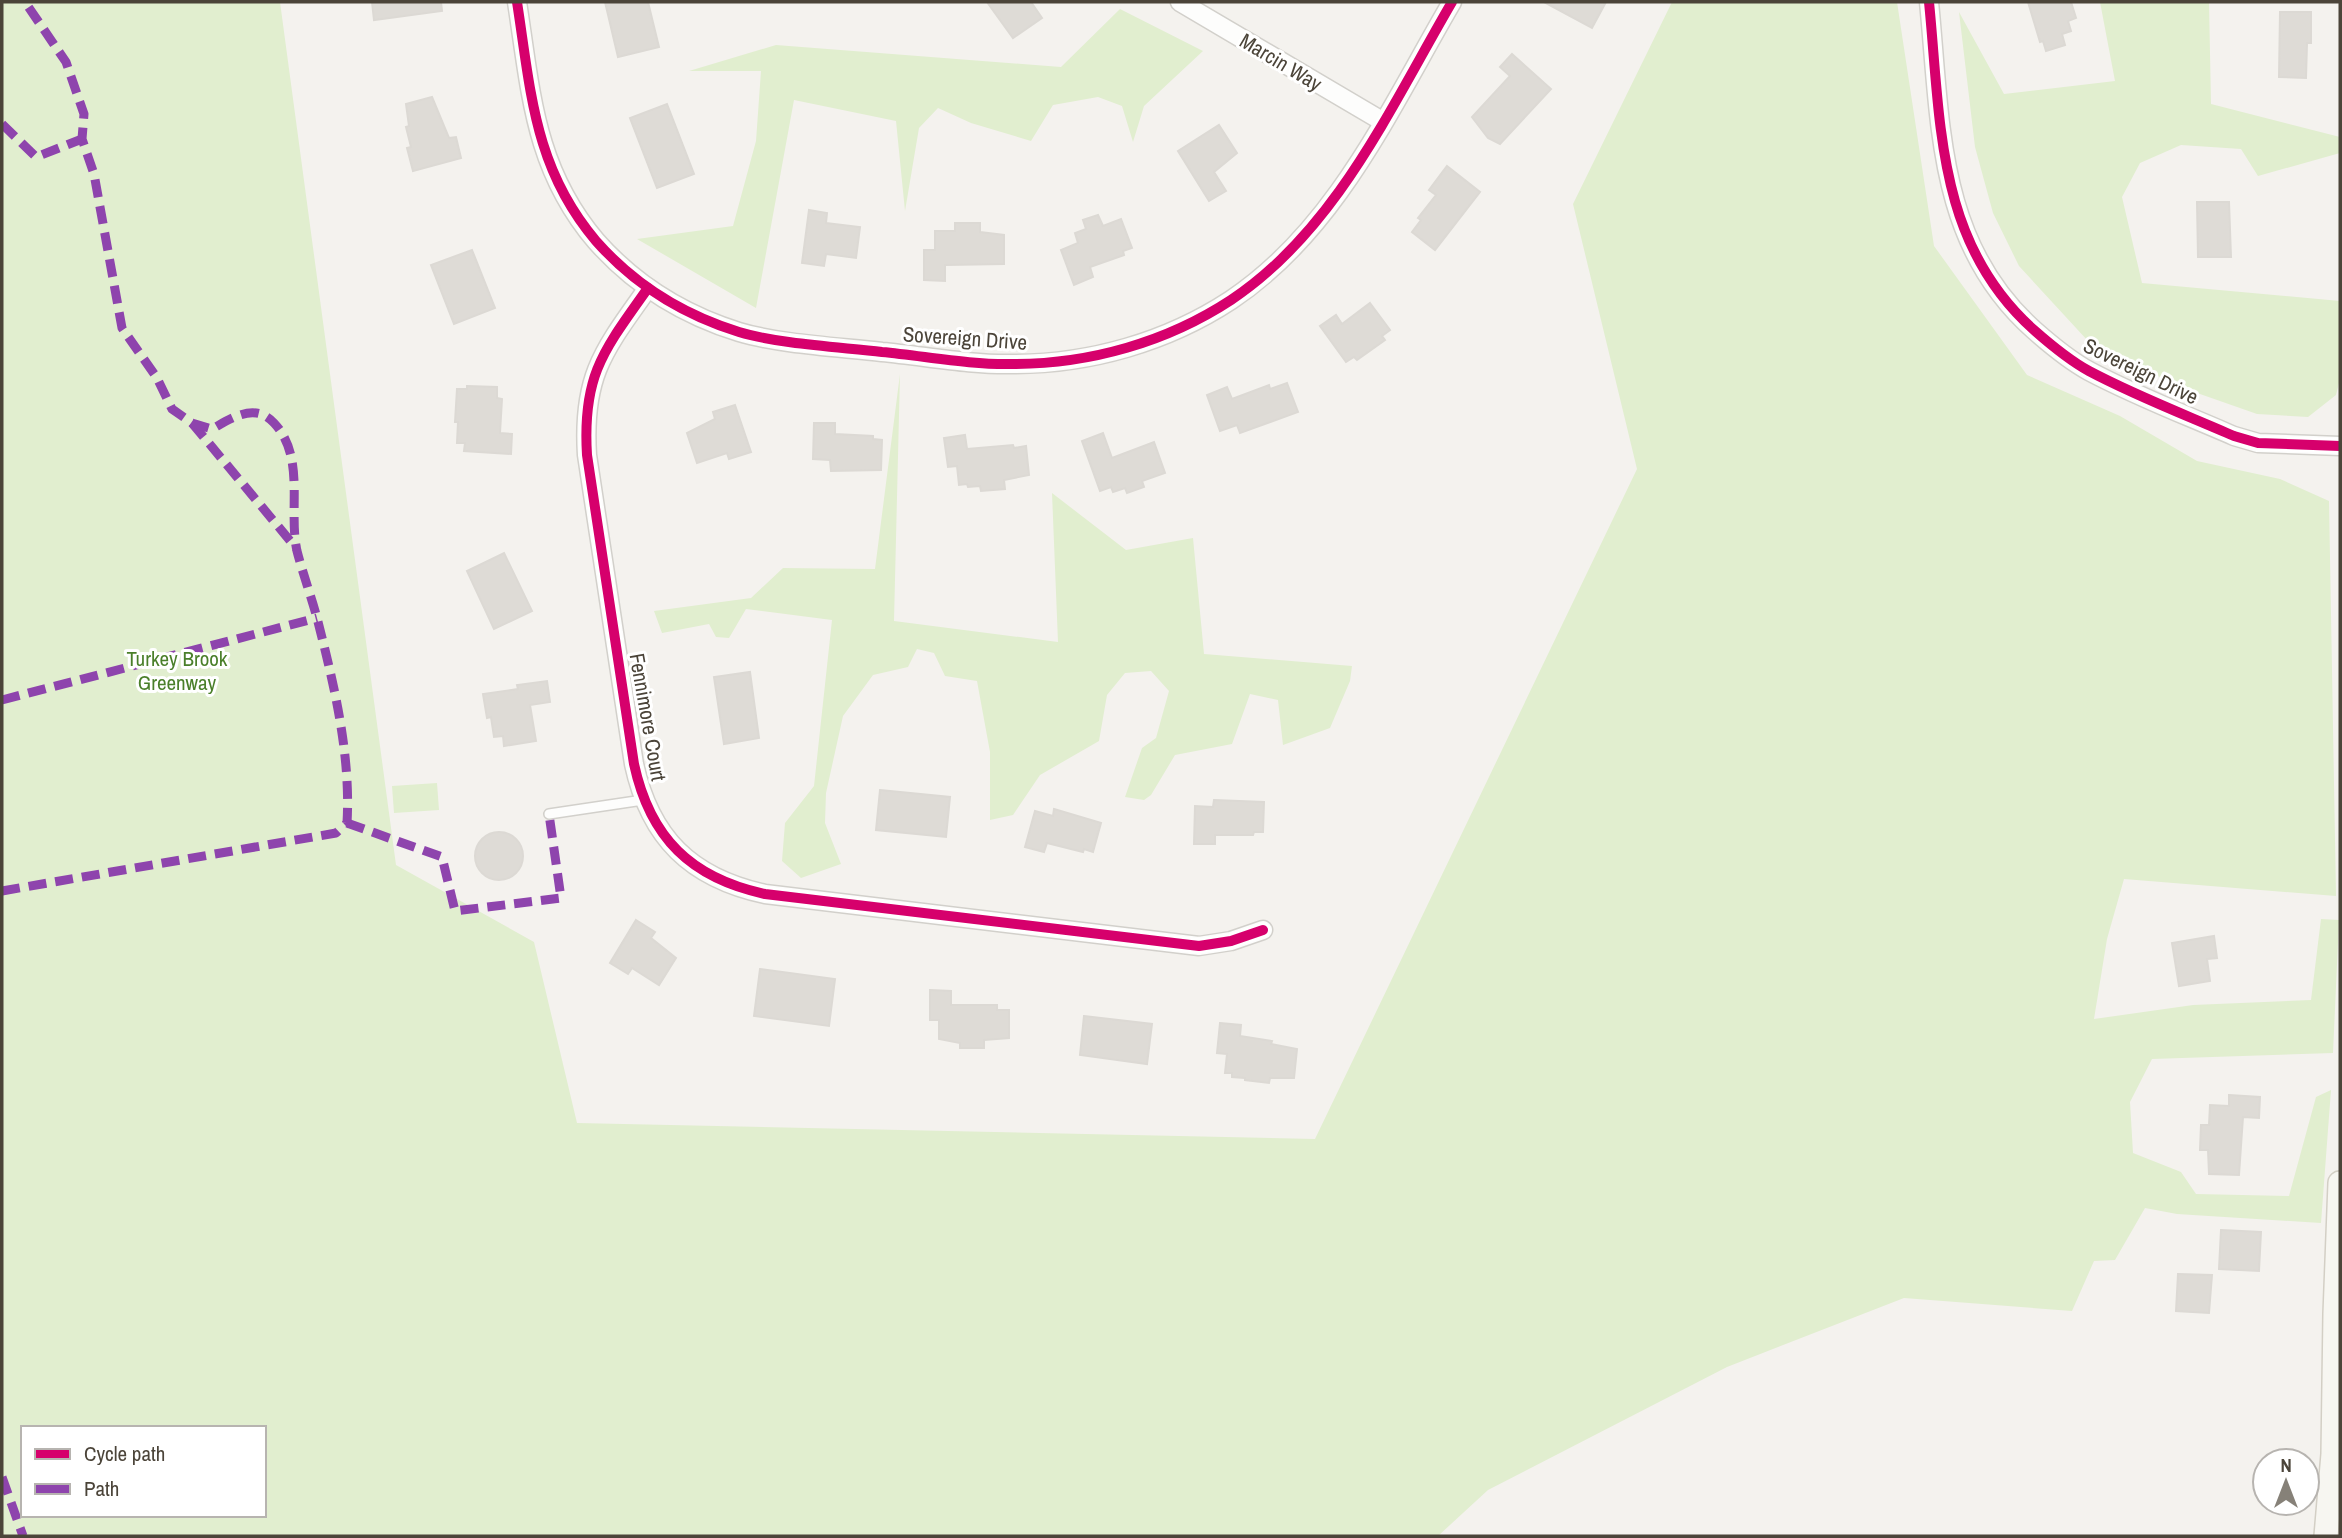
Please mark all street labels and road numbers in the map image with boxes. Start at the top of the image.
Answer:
street label: Marcin Way [1234,26,1328,98]
street label: Sovereign Drive [902,319,1028,357]
street label: Sovereign Drive [2079,331,2203,411]
street label: Fennimore Court [622,651,674,783]

